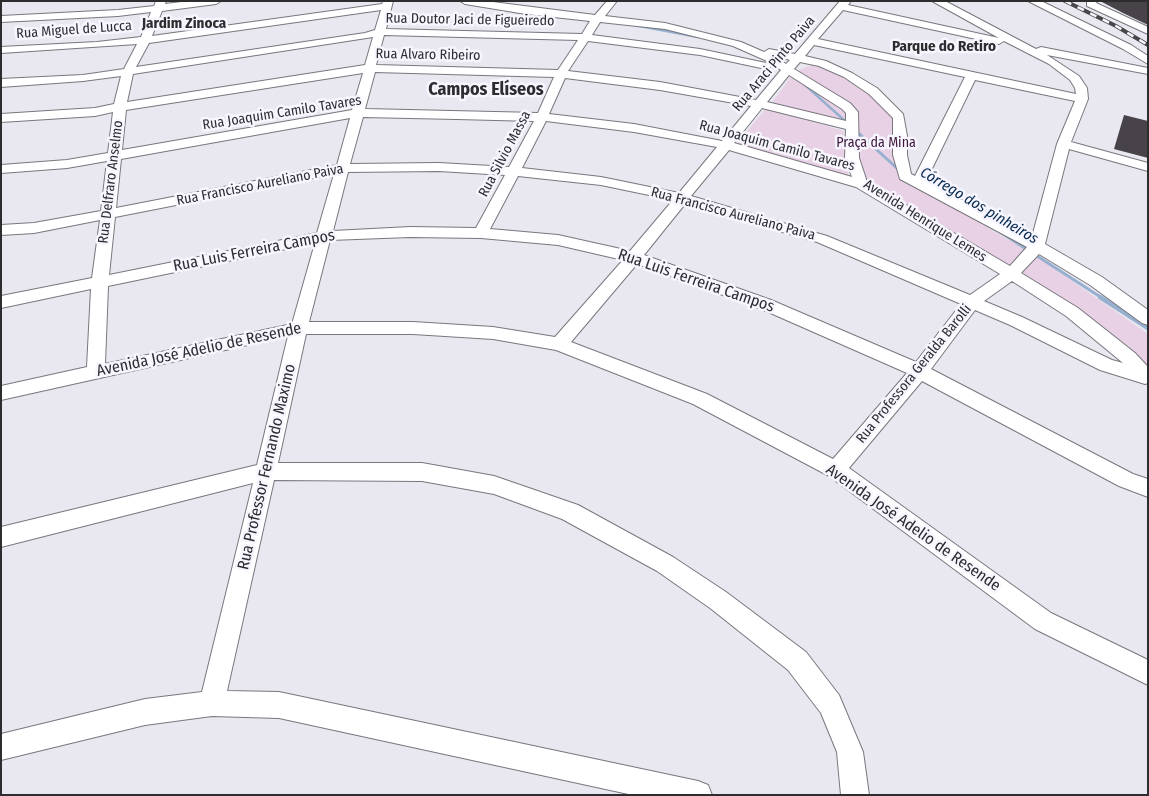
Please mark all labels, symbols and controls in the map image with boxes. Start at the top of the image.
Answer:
street label: Rua Doutor Jaci de Figueiredo [386,10,554,30]
street label: Rua Araci Pinto Paiva [729,13,819,115]
district label: Jardim Zinoca [142,15,226,33]
street label: Rua Miguel de Lucca [16,18,132,42]
district label: Parque do Retiro [892,38,996,56]
street label: Rua Alvaro Ribeiro [375,46,481,64]
district label: Campos Elíseos [428,79,544,101]
street label: Rua Joaquim Camilo Tavares [201,92,363,134]
street label: Rua Silvio Massa [475,108,535,200]
street label: Rua Joaquim Camilo Tavares [697,117,857,175]
street label: Rua Delfraro Anselmo [95,119,127,245]
park label: Praça da Mina [836,135,916,151]
street label: Rua Francisco Aureliano Paiva [175,161,345,209]
water label: Córrego dos pinheiros [917,164,1041,248]
street label: Avenida Henrique Lemes [860,176,990,266]
street label: Rua Francisco Aureliano Paiva [649,184,817,244]
street label: Rua Luis Ferreira Campos [172,226,336,276]
street label: Rua Luis Ferreira Campos [615,245,777,317]
street label: Rua Professora Geralda Barolli [853,301,975,447]
street label: Avenida José Adelio de Resende [95,319,303,381]
street label: Rua Professor Fernando Maximo [234,362,300,572]
street label: Avenida José Adelio de Resende [822,460,1004,596]

